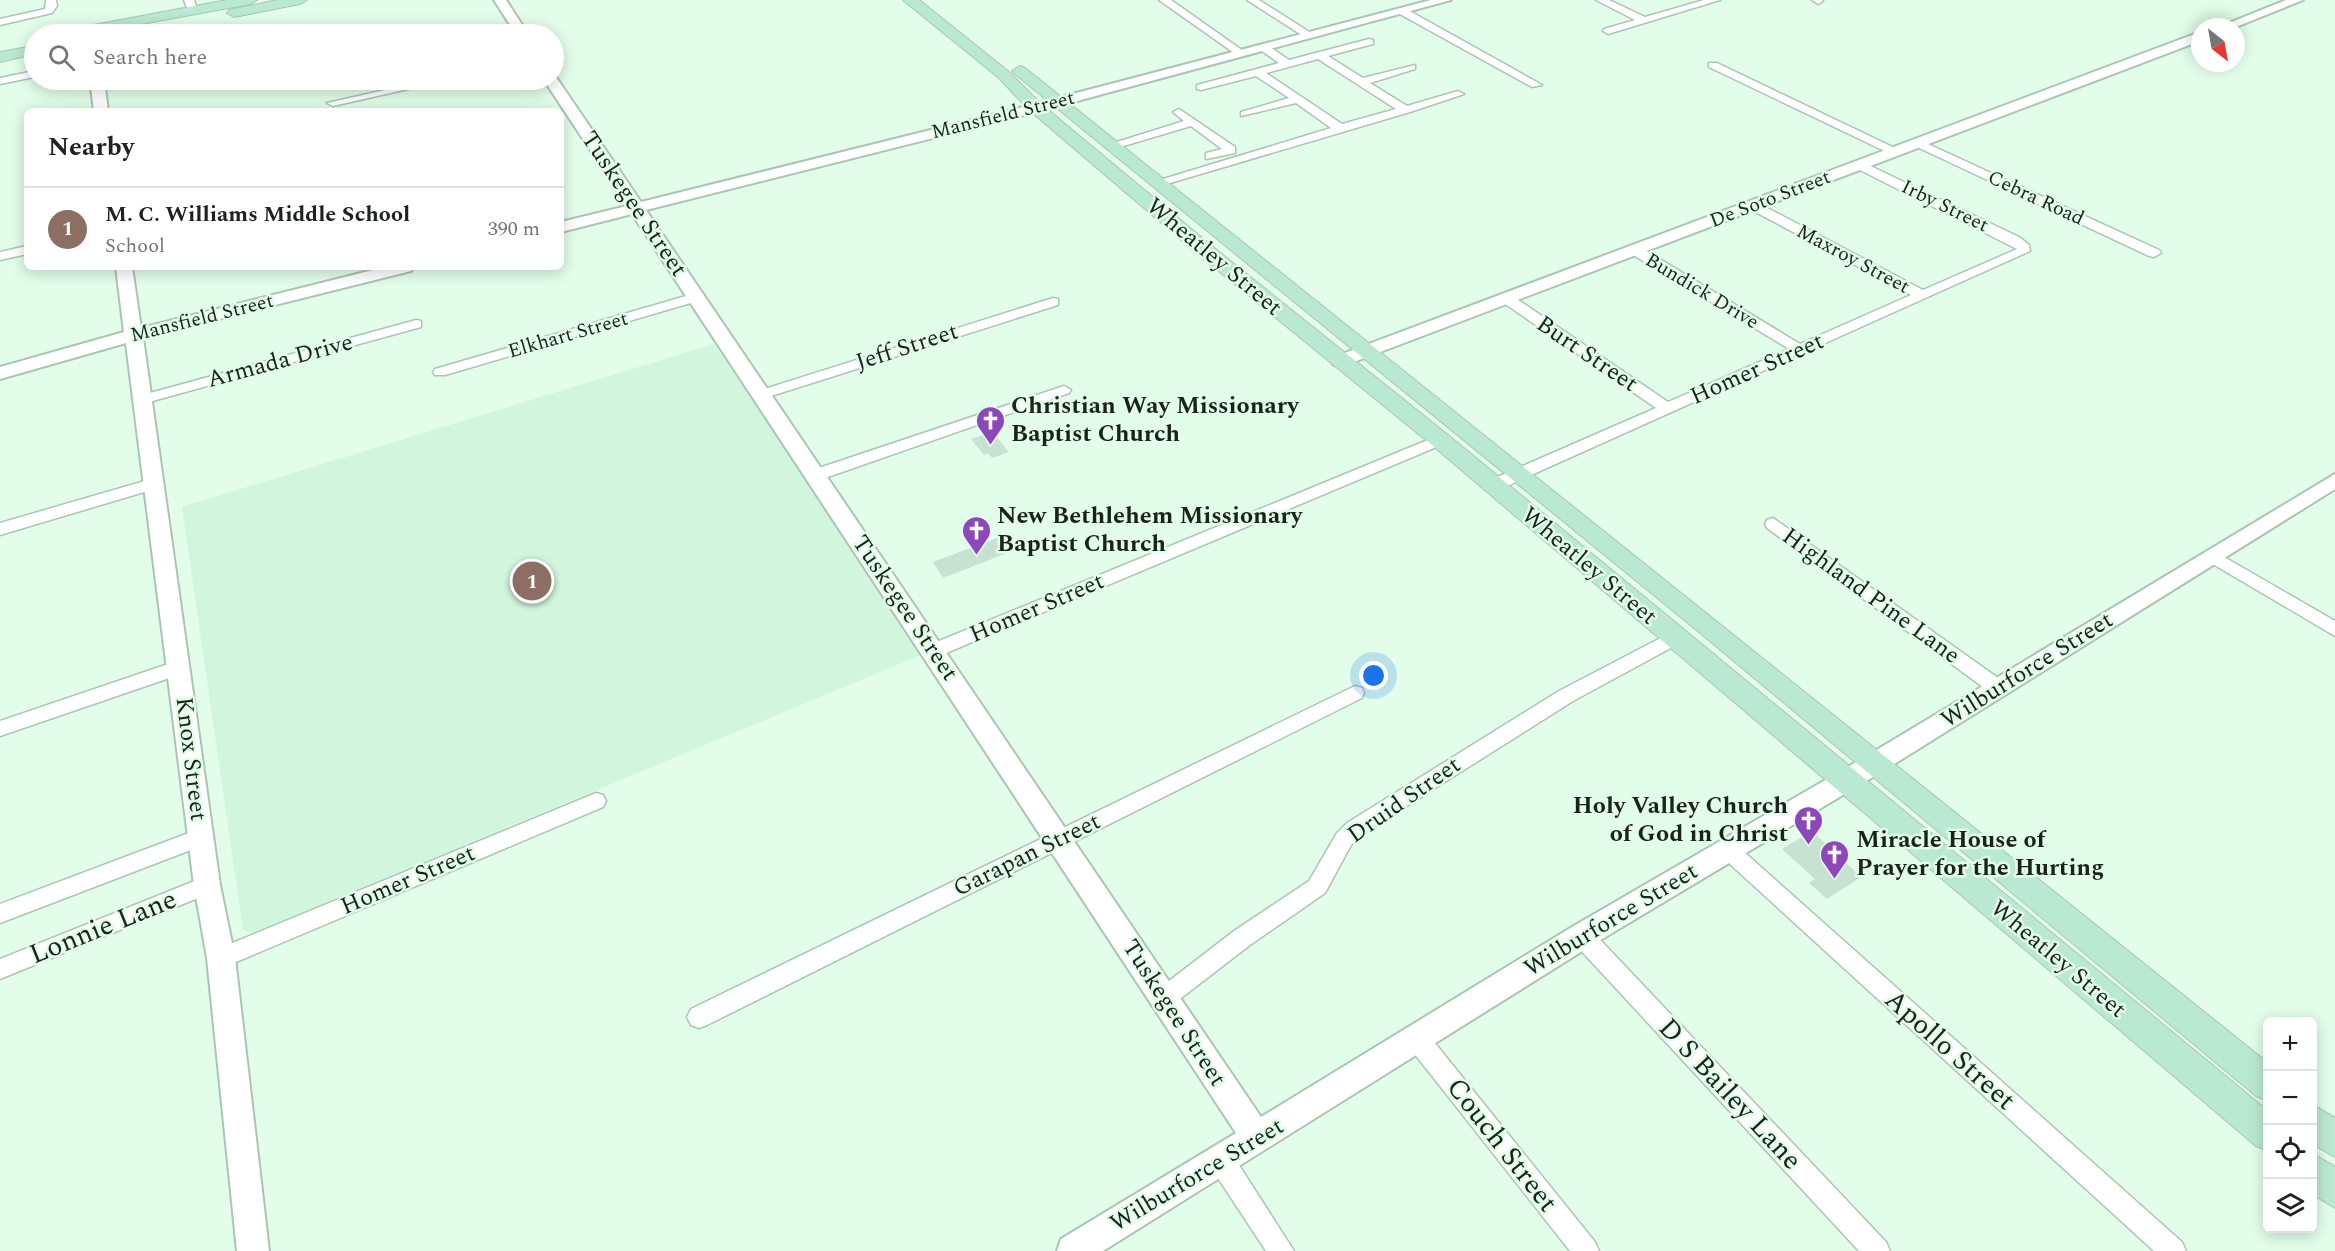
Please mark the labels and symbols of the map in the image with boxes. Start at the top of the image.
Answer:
north arrow [2191,18,2245,72]
street label: Mansfield Street [928,83,1078,147]
street label: Tuskegee Street [572,124,696,284]
street label: De Soto Street [1705,162,1835,236]
street label: Cebra Road [1983,163,2089,233]
street label: Irby Street [1896,172,1994,240]
street label: Wheatley Street [1138,189,1290,325]
street label: Maxroy Street [1791,217,1915,301]
street label: Bundick Drive [1639,245,1765,337]
street label: Mansfield Street [127,286,277,350]
street label: Elkhart Street [504,304,632,366]
street label: Burt Street [1529,307,1645,401]
street label: Jeff Street [851,314,963,380]
street label: Homer Street [1684,323,1830,415]
street label: Armada Drive [203,324,357,398]
place label: Christian Way Missionary Baptist Church [1011,388,1300,452]
church icon: Christian Way Missionary Baptist Church [974,404,1006,446]
place label: New Bethlehem Missionary Baptist Church [997,498,1304,562]
street label: Wheatley Street [1513,498,1665,634]
church icon: New Bethlehem Missionary Baptist Church [960,514,992,556]
street label: Highland Pine Lane [1774,519,1968,673]
street label: Tuskegee Street [843,528,967,688]
pin: 1 [512,558,552,604]
street label: Homer Street [964,563,1110,653]
street label: Wilburforce Street [1934,602,2120,738]
your location [1359,661,1388,690]
street label: Knox Street [166,695,216,823]
street label: Druid Street [1340,748,1468,852]
place label: Holy Valley Church of God in Christ [1573,788,1788,852]
street label: Garapan Street [947,804,1107,906]
church icon: Holy Valley Church of God in Christ [1793,804,1825,846]
place label: Miracle House of Prayer for the Hurting [1856,822,2104,886]
street label: Homer Street [335,835,481,925]
church icon: Miracle House of Prayer for the Hurting [1819,838,1851,880]
street label: Wilburforce Street [1517,854,1705,986]
street label: Lonnie Lane [23,878,183,976]
street label: Wheatley Street [1982,891,2134,1027]
street label: Tuskegee Street [1113,932,1235,1094]
street label: Apollo Street [1875,979,2025,1121]
street label: D S Bailey Lane [1648,1008,1812,1180]
street label: Couch Street [1435,1068,1569,1222]
street label: Wilburforce Street [1103,1109,1291,1241]

